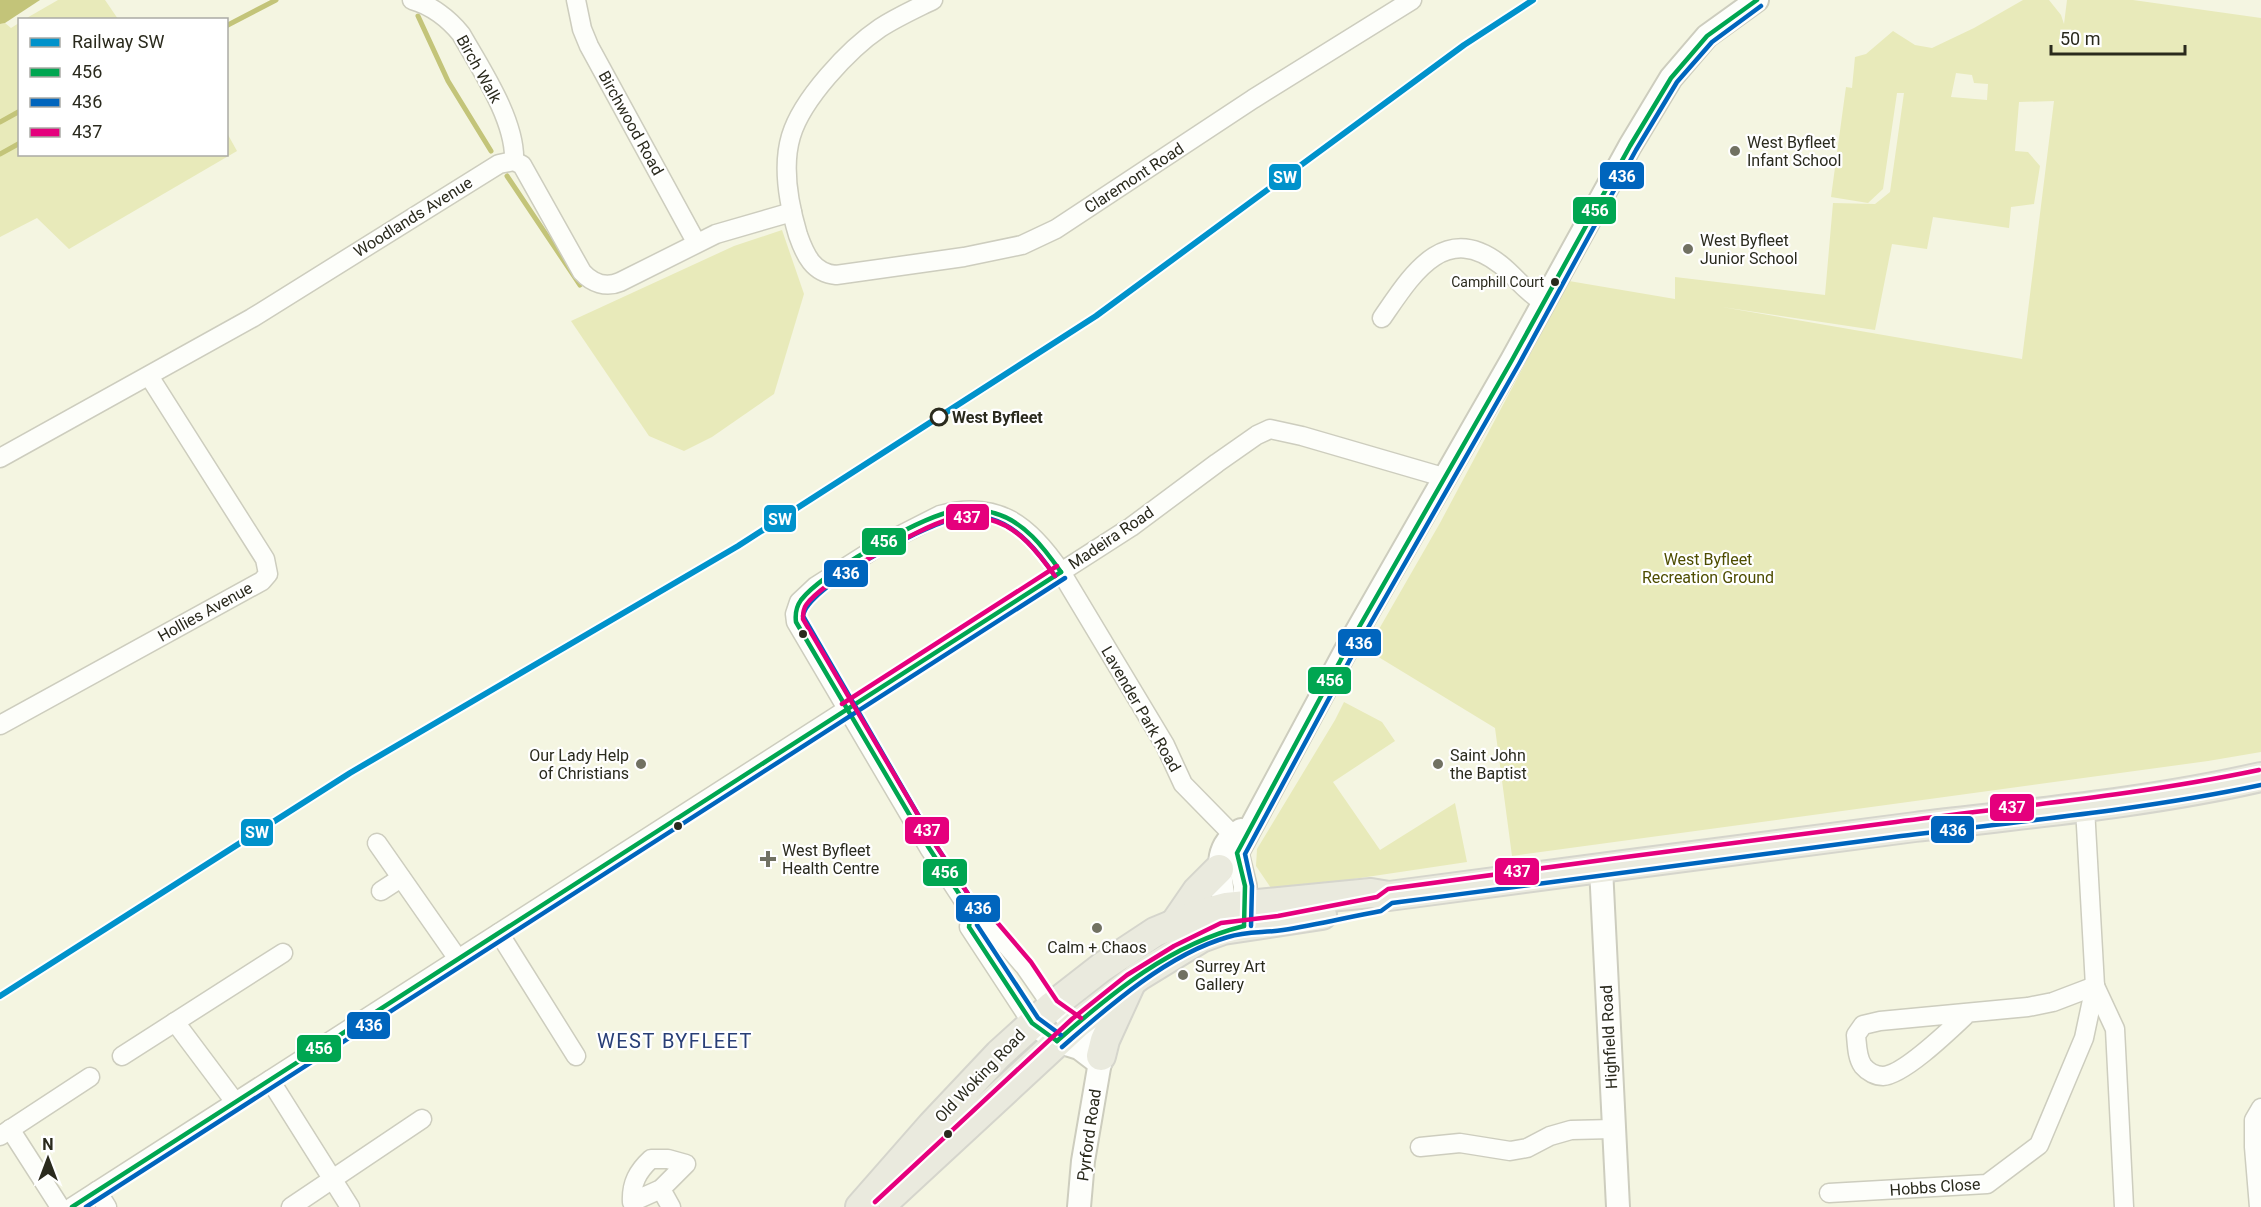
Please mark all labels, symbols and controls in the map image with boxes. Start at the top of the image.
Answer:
legend [18,18,228,156]
scale bar [2051,18,2184,56]
text: 50 m [2060,28,2100,49]
text: Railway SW [72,31,164,52]
street label: Birch Walk [453,32,506,107]
text: 456 [72,61,102,82]
street label: Birchwood Road [595,68,667,178]
text: 436 [72,91,102,112]
text: 437 [72,121,102,142]
place label: West Byfleet Infant School [1747,133,1841,170]
street label: Claremont Road [1081,139,1187,217]
marker: West Byfleet Infant School [1728,144,1742,158]
line badge: 436 [1599,161,1645,190]
line badge: SW [1268,163,1302,191]
text: 436 [1608,167,1636,186]
text: SW [1273,168,1297,187]
street label: Woodlands Avenue [350,173,476,261]
line badge: 456 [1572,196,1617,225]
text: 456 [1581,201,1609,220]
place label: West Byfleet Junior School [1700,231,1798,268]
marker: West Byfleet Junior School [1681,242,1695,256]
place label: Camphill Court [1451,274,1544,290]
marker: Camphill Court [1549,276,1561,288]
marker: West Byfleet [930,408,948,426]
place label: West Byfleet [952,408,1043,427]
line badge: 437 [945,503,990,531]
street label: Madeira Road [1065,503,1157,573]
line badge: SW [763,504,797,533]
text: 437 [953,508,981,527]
text: SW [768,510,792,529]
line badge: 456 [861,527,907,556]
text: 456 [870,532,898,551]
park label: West Byfleet Recreation Ground [1642,550,1774,587]
line badge: 436 [823,559,869,588]
text: 436 [832,564,860,583]
street label: Hollies Avenue [154,578,256,646]
unlabelled marker [797,628,809,640]
line badge: 436 [1337,628,1382,657]
text: 436 [1345,634,1373,653]
street label: Lavender Park Road [1097,643,1185,775]
line badge: 456 [1307,666,1352,695]
text: 456 [1316,671,1344,690]
place label: Our Lady Help of Christians [529,746,629,783]
place label: Saint John the Baptist [1450,746,1527,783]
marker: Our Lady Help of Christians [634,757,648,771]
marker: Saint John the Baptist [1431,757,1445,771]
line badge: 437 [1989,793,2035,822]
text: 437 [1998,798,2026,817]
line badge: 436 [1930,815,1975,844]
line badge: 437 [904,816,950,845]
line badge: SW [240,818,274,847]
unlabelled marker [672,820,684,832]
text: 437 [913,821,941,840]
text: 436 [1939,821,1967,840]
text: SW [245,823,269,842]
place label: West Byfleet Health Centre [782,841,879,878]
marker: West Byfleet Health Centre [759,850,777,868]
line badge: 437 [1494,857,1540,886]
line badge: 456 [922,858,968,887]
text: 437 [1503,862,1531,881]
text: 456 [931,863,959,882]
line badge: 436 [955,894,1001,923]
text: 436 [964,899,992,918]
marker: Calm + Chaos [1090,921,1104,935]
place label: Calm + Chaos [1047,938,1147,957]
place label: Surrey Art Gallery [1195,957,1265,994]
marker: Surrey Art Gallery [1176,968,1190,982]
street label: Highfield Road [1597,985,1621,1089]
line badge: 436 [346,1011,391,1040]
text: 436 [355,1016,383,1035]
street label: Old Woking Road [931,1026,1029,1126]
district label: WEST BYFLEET [597,1029,753,1053]
line badge: 456 [296,1034,342,1063]
text: 456 [305,1039,333,1058]
street label: Pyrford Road [1073,1088,1105,1182]
unlabelled marker [942,1128,954,1140]
north arrow [18,1129,78,1189]
text: N [42,1135,54,1154]
street label: Hobbs Close [1889,1174,1981,1200]

